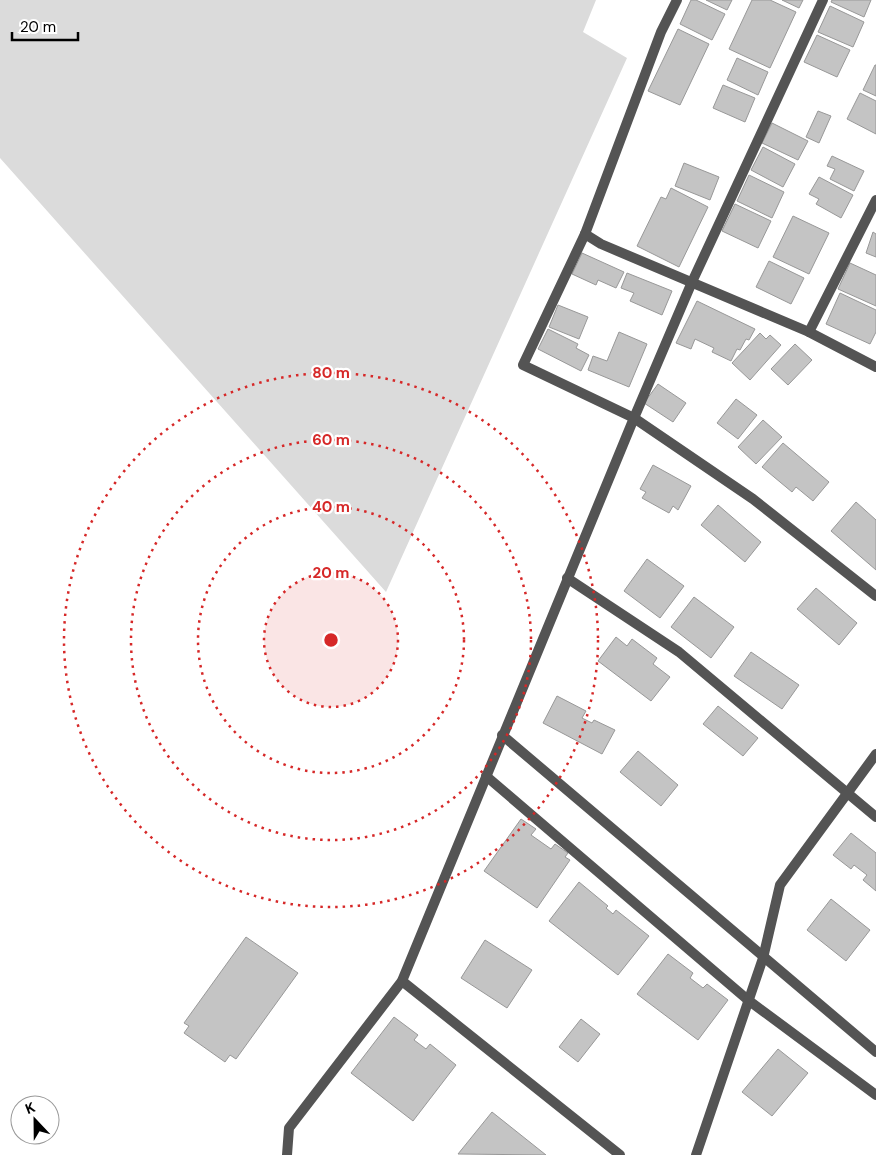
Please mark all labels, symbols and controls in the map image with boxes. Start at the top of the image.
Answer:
scale bar [12,10,79,42]
text: 20 m [20,17,56,37]
text: 80 m [312,363,350,383]
text: 60 m [312,430,350,450]
text: 40 m [312,497,350,517]
text: 20 m [313,563,349,583]
centre of rings [322,631,340,649]
north arrow [10,1095,60,1145]
text: K [23,1098,38,1118]

